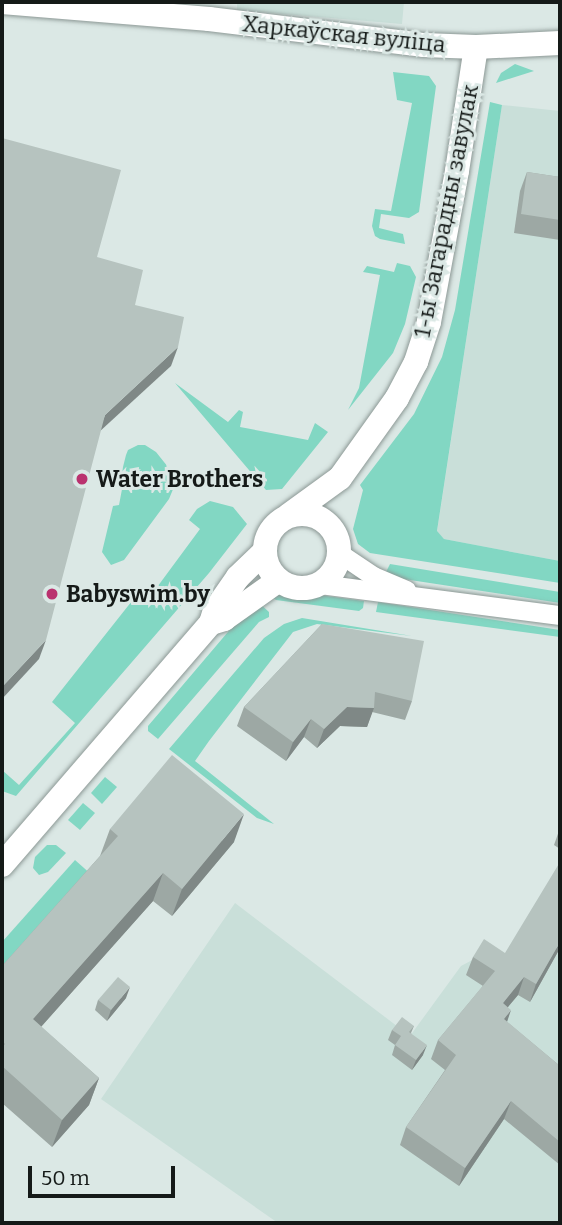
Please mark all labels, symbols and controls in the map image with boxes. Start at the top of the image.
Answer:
street label: Харкаўская вуліца [241,10,447,58]
street label: 1-ы Загарадны завулак [408,82,484,340]
place label: Water Brothers [96,465,263,493]
marker: Water Brothers [74,471,90,487]
place label: Babyswim.by [66,580,210,608]
marker: Babyswim.by [44,586,60,602]
scale bar [32,1152,178,1196]
text: 50 m [41,1165,90,1191]

